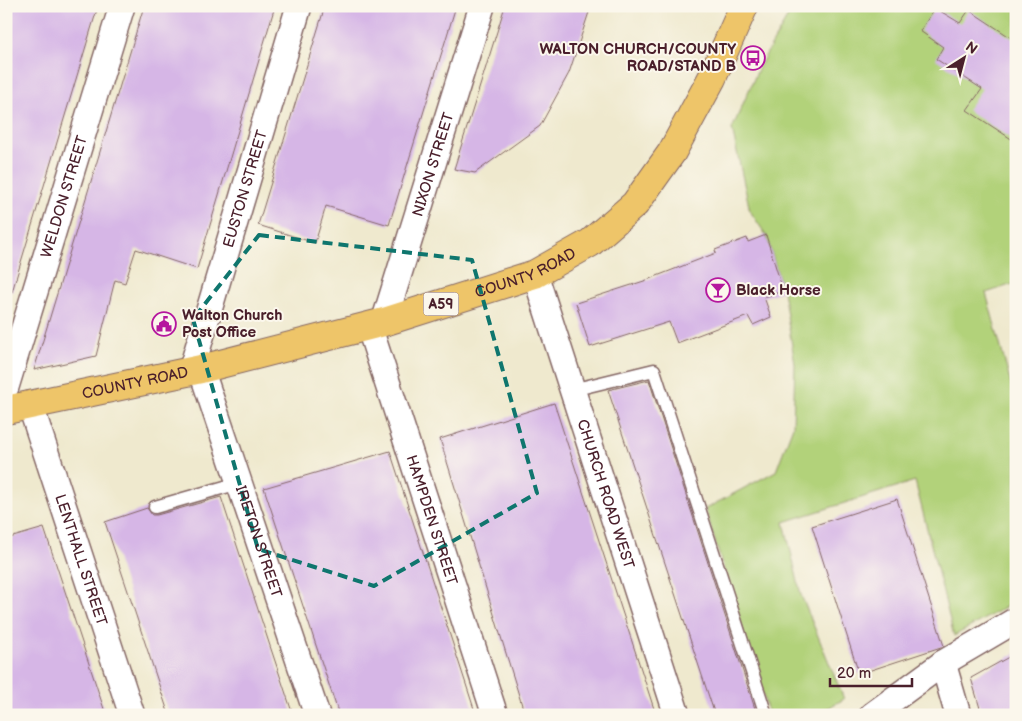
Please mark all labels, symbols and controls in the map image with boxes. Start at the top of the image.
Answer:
north arrow [940,32,990,82]
text: N [962,38,981,58]
place label: WALTON CHURCH/COUNTY ROAD/STAND B [540,40,736,76]
bus stop icon: WALTON CHURCH/COUNTY ROAD/STAND B [740,45,766,71]
street label: NIXON STREET [408,110,458,219]
street label: EUSTON STREET [219,128,272,250]
street label: WELDON STREET [37,133,92,260]
street label: COUNTY ROAD [473,244,579,303]
bar icon: Black Horse [705,277,731,303]
place label: Black Horse [736,281,821,300]
road number: A59 [424,292,458,316]
place label: Walton Church Post Office [182,306,282,342]
public building icon: Walton Church Post Office [151,311,177,337]
street label: COUNTY ROAD [80,363,190,404]
street label: CHURCH ROAD WEST [572,417,638,571]
street label: HAMPDEN STREET [401,453,461,588]
street label: IRETON STREET [231,483,286,600]
street label: LENTHALL STREET [50,492,111,628]
scale bar [830,656,912,688]
text: 20 m [837,664,871,683]

